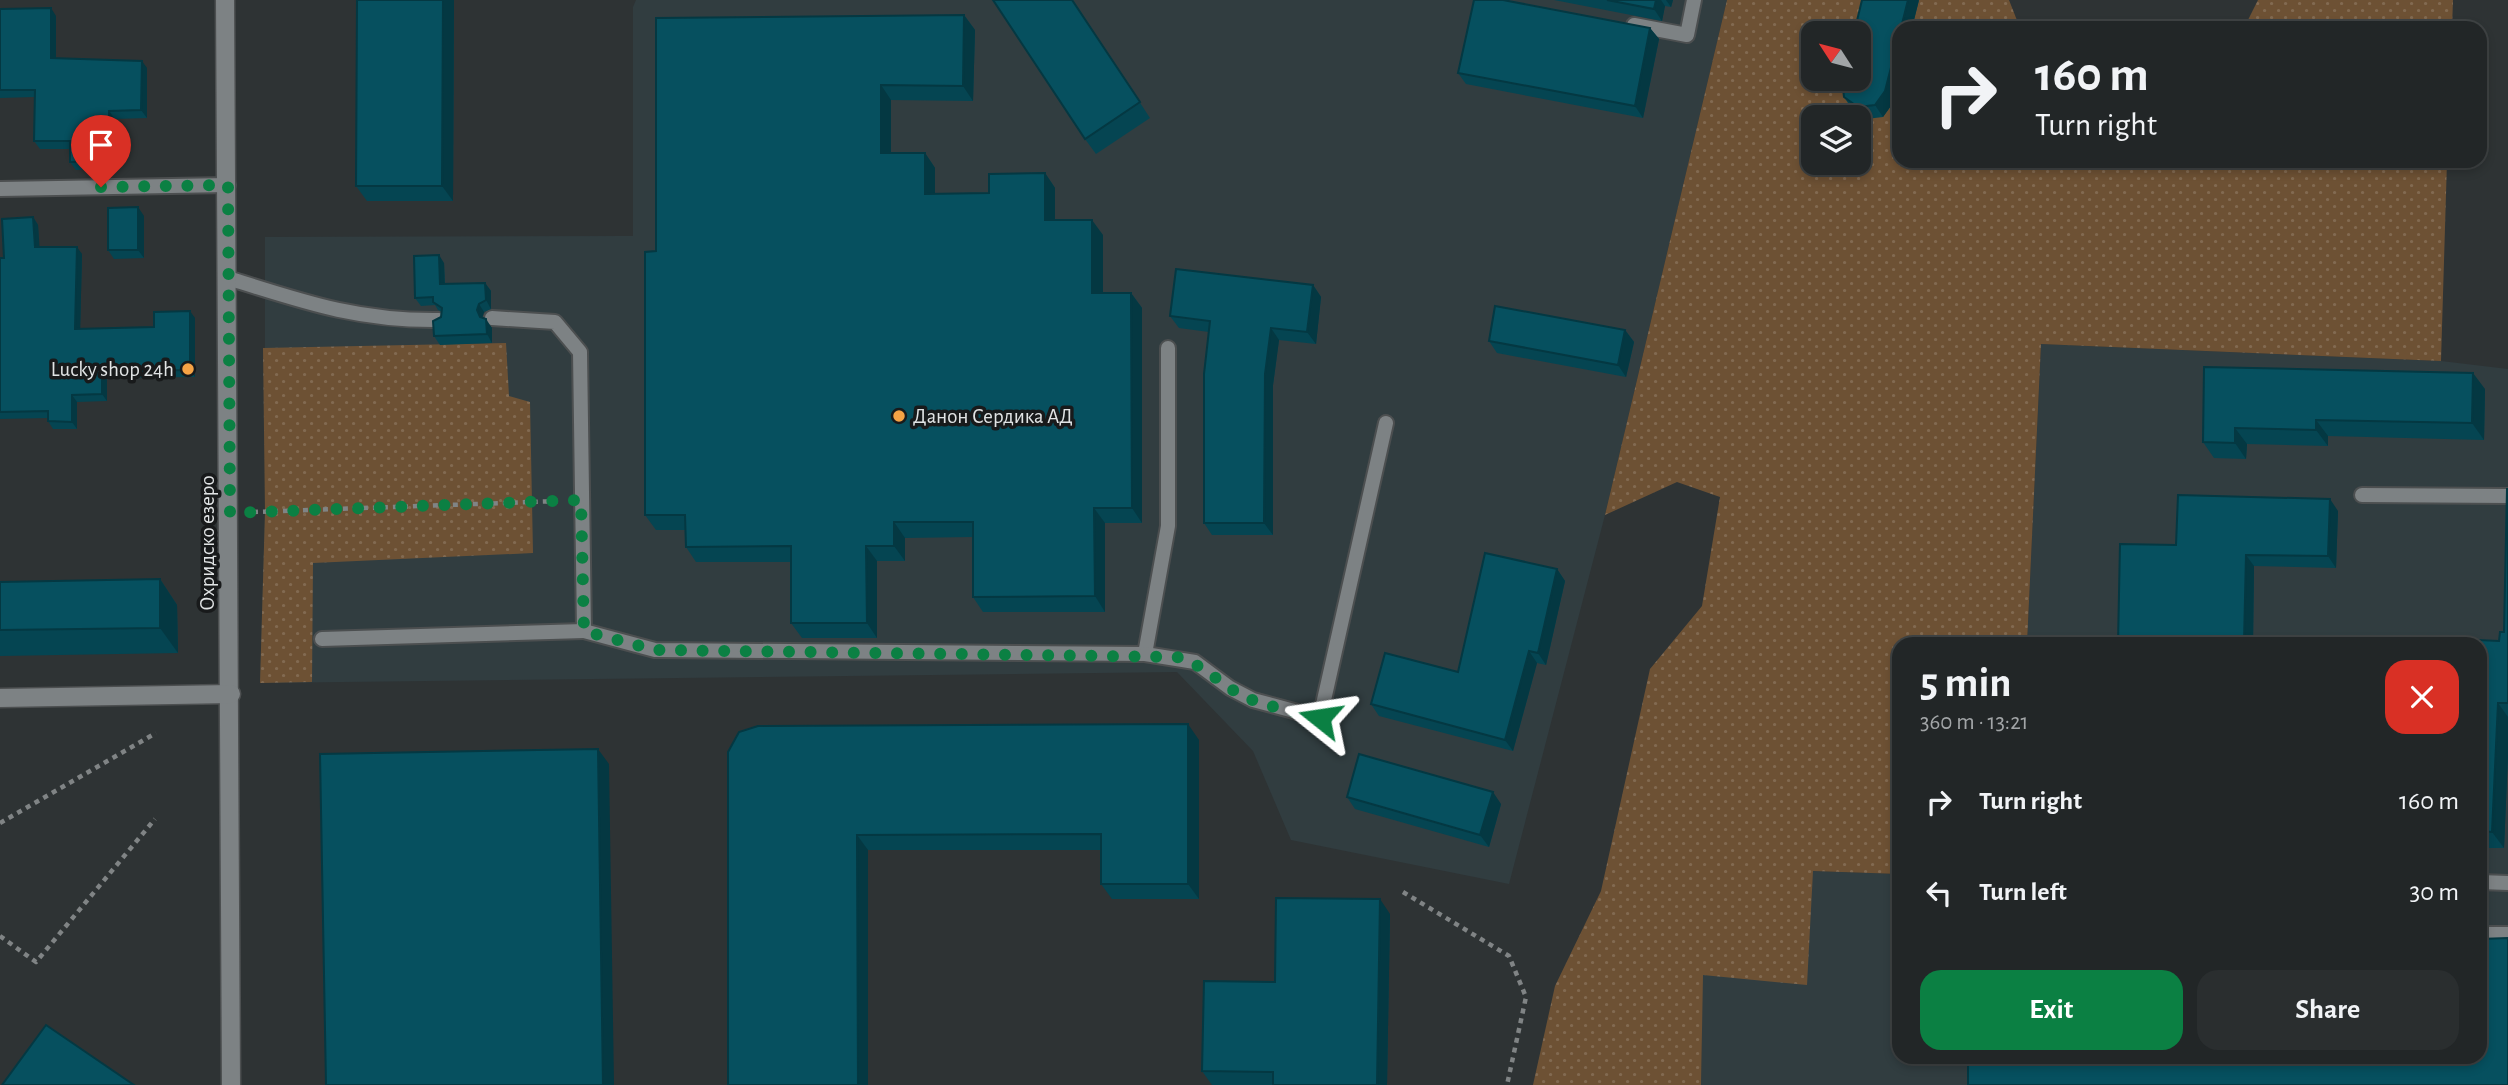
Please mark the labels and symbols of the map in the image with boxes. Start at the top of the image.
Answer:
north arrow [1801,21,1871,91]
pin [71,115,131,187]
place label: Lucky shop 24h [51,359,174,380]
marker: Lucky shop 24h [180,361,196,377]
place label: Данон Сердика АД [913,406,1073,427]
marker: Данон Сердика АД [891,408,907,424]
street label: Охридско езеро [197,475,218,611]
position arrow [1283,681,1357,755]

